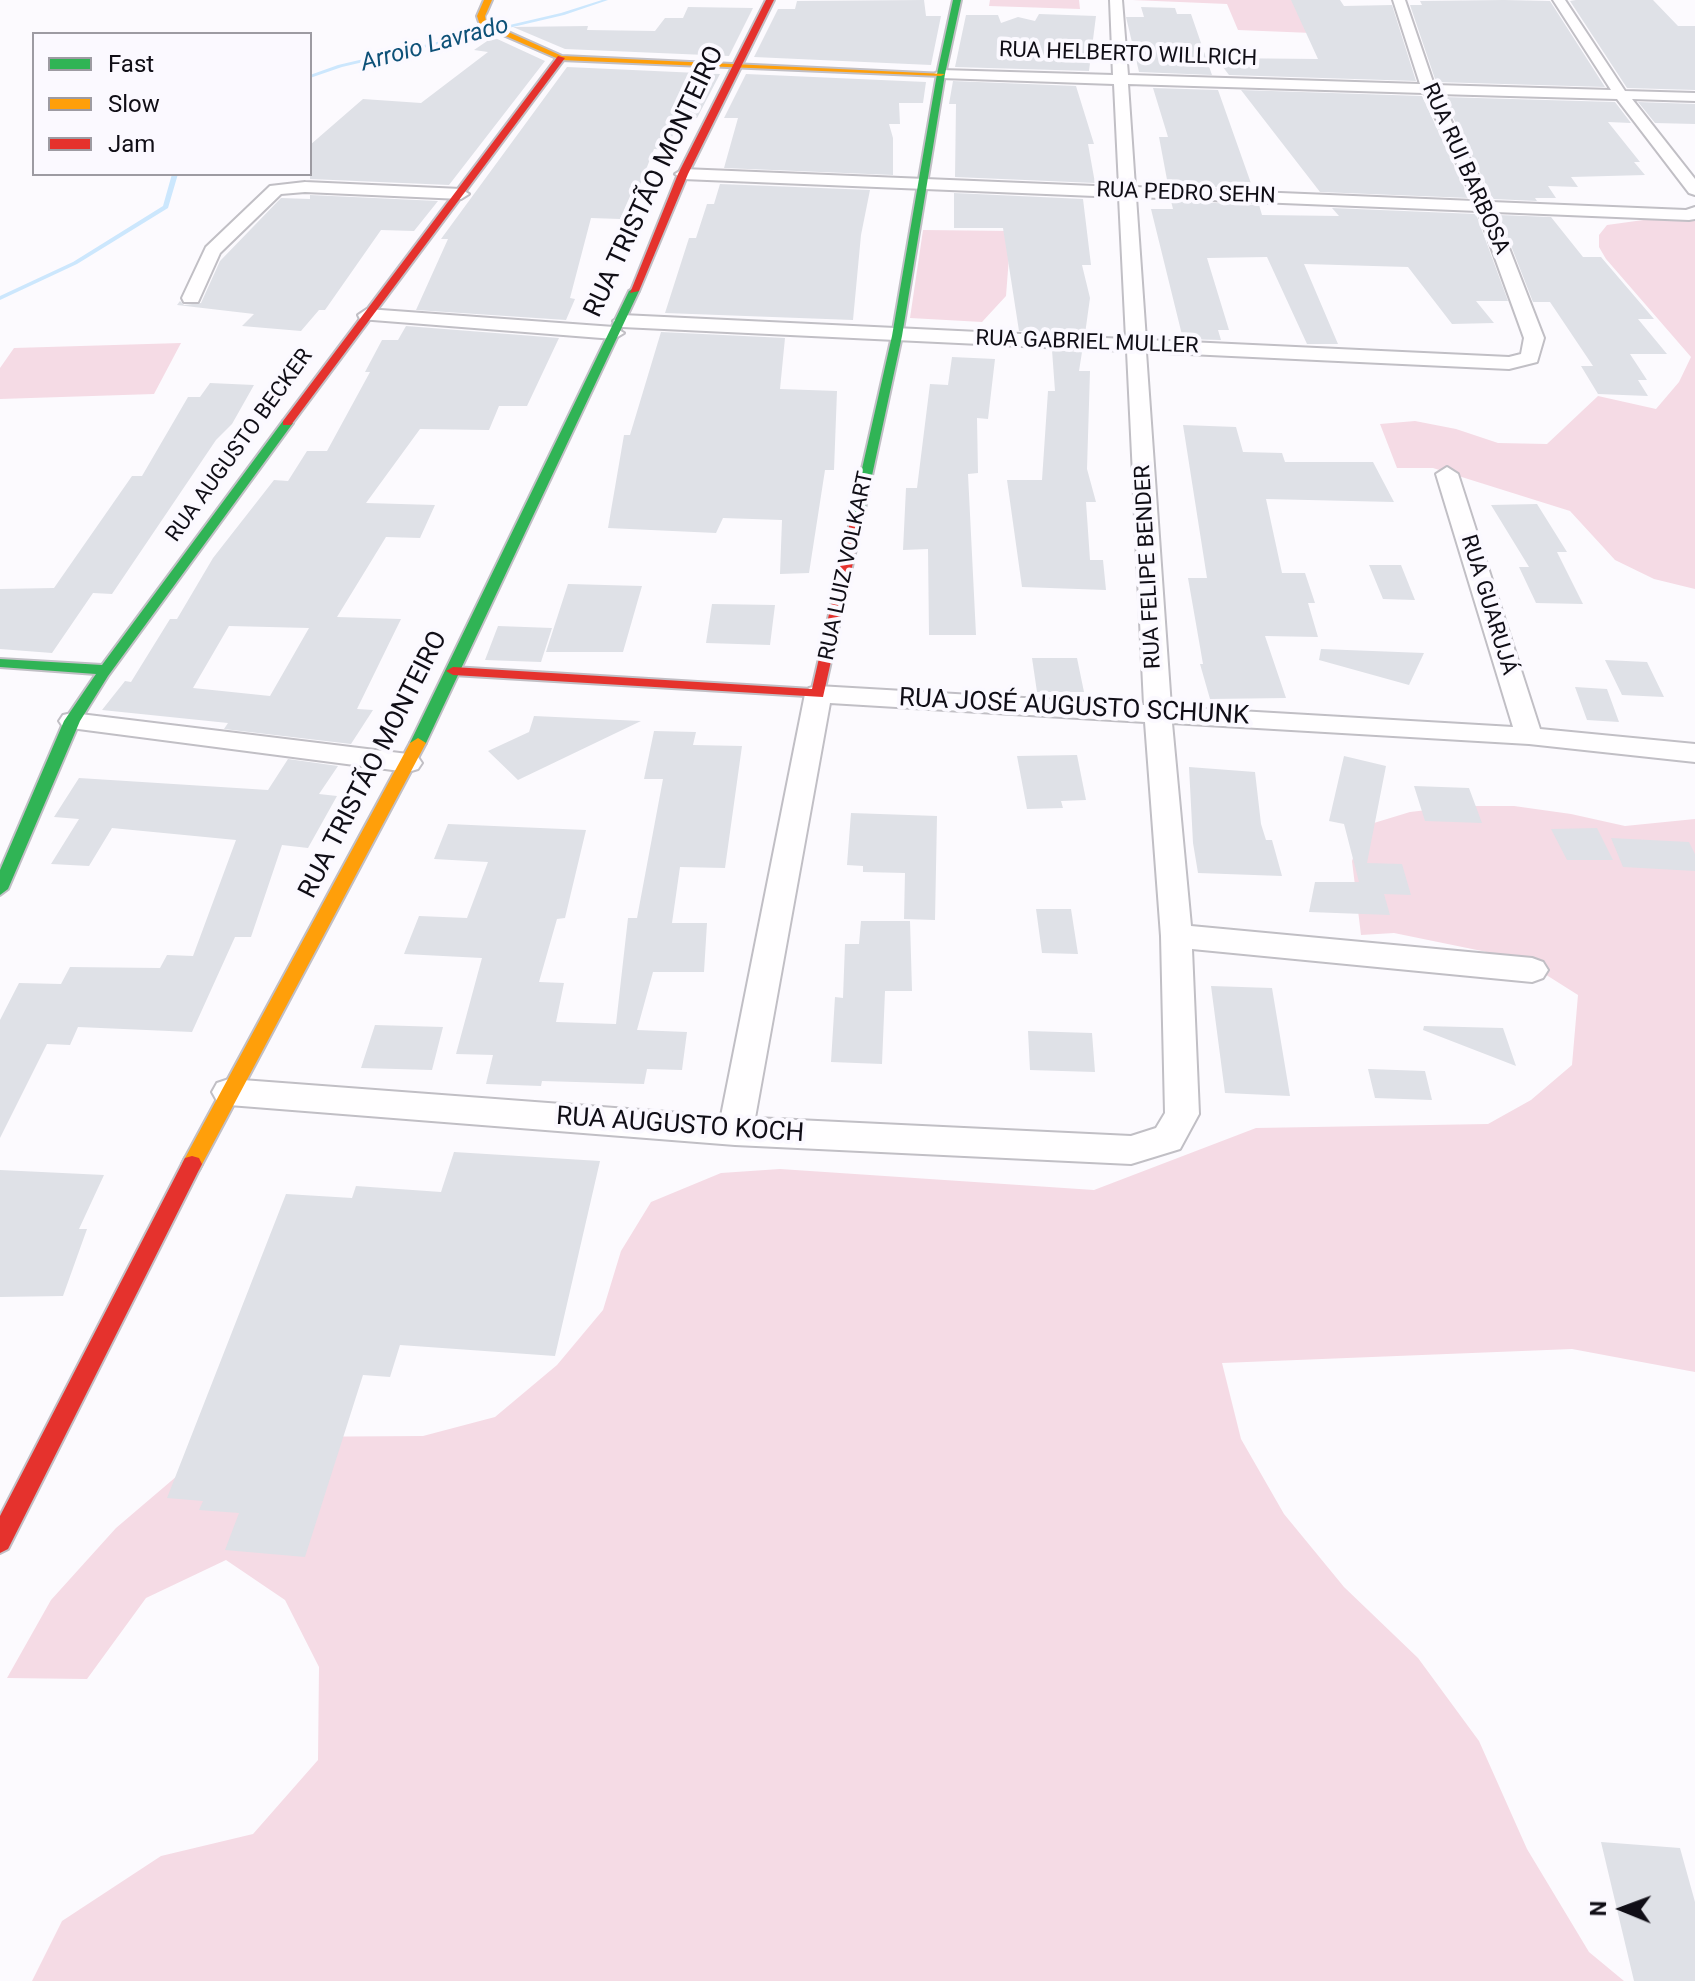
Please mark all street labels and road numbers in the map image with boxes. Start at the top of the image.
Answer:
street label: RUA HELBERTO WILLRICH [998,37,1258,73]
street label: RUA TRISTÃO MONTEIRO [578,41,732,323]
street label: RUA RUI BARBOSA [1415,79,1515,259]
street label: RUA PEDRO SEHN [1096,178,1276,210]
street label: RUA GABRIEL MULLER [975,326,1199,360]
street label: RUA AUGUSTO BECKER [161,344,319,548]
street label: RUA FELIPE BENDER [1130,464,1168,670]
street label: RUA LUIZ VOLKART [814,469,880,663]
street label: RUA GUARUJÁ [1454,532,1522,678]
street label: RUA TRISTÃO MONTEIRO [293,626,455,904]
street label: RUA JOSÉ AUGUSTO SCHUNK [898,683,1250,733]
street label: RUA AUGUSTO KOCH [555,1102,805,1150]

